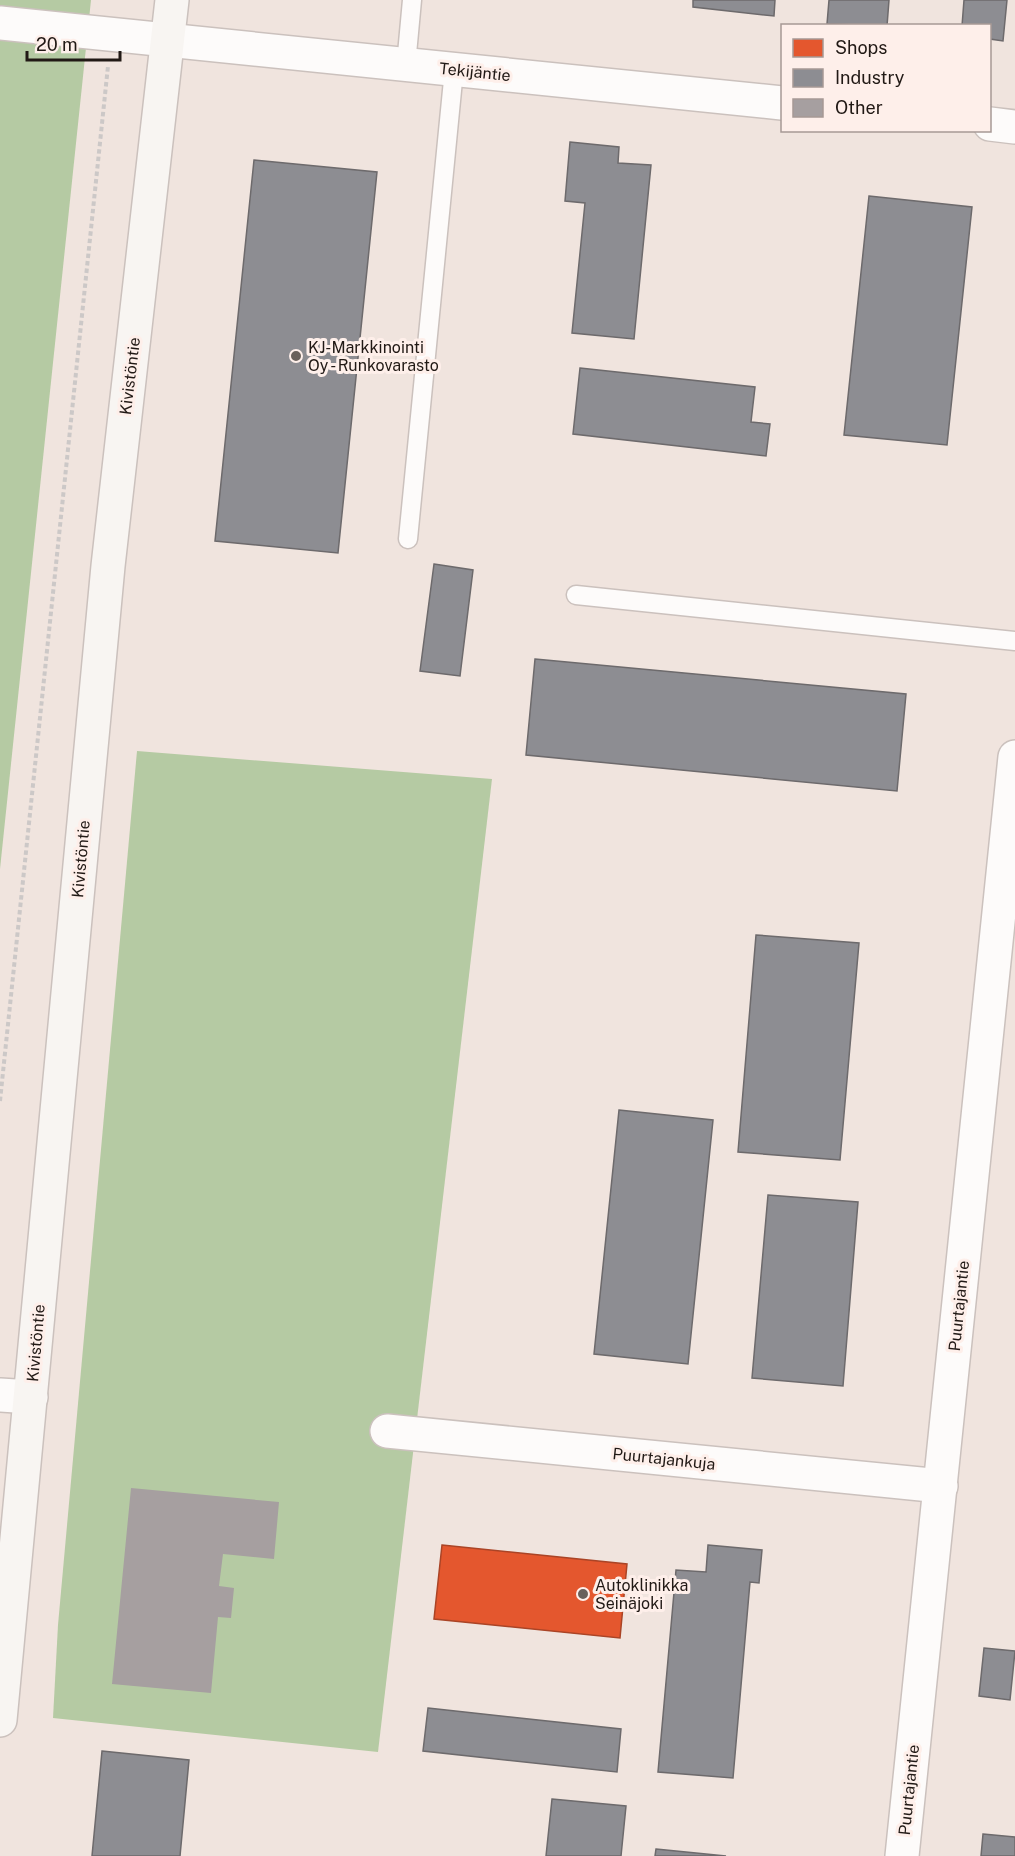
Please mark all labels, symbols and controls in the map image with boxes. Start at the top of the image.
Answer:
scale bar [27,24,120,62]
legend [781,24,991,132]
text: 20 m [36,34,78,55]
text: Shops [835,37,887,58]
street label: Tekijäntie [438,59,512,85]
text: Industry [835,67,905,88]
text: Other [835,97,883,118]
street label: Kivistöntie [116,336,144,416]
place label: KJ-Markkinointi Oy - Runkovarasto [308,338,439,375]
marker: KJ-Markkinointi Oy - Runkovarasto [289,349,303,363]
street label: Kivistöntie [68,819,94,899]
street label: Puurtajantie [945,1260,973,1352]
street label: Kivistöntie [23,1303,49,1383]
street label: Puurtajankuja [612,1444,716,1474]
place label: Autoklinikka Seinäjoki [595,1576,688,1613]
marker: Autoklinikka Seinäjoki [576,1587,590,1601]
street label: Puurtajantie [895,1744,923,1836]

